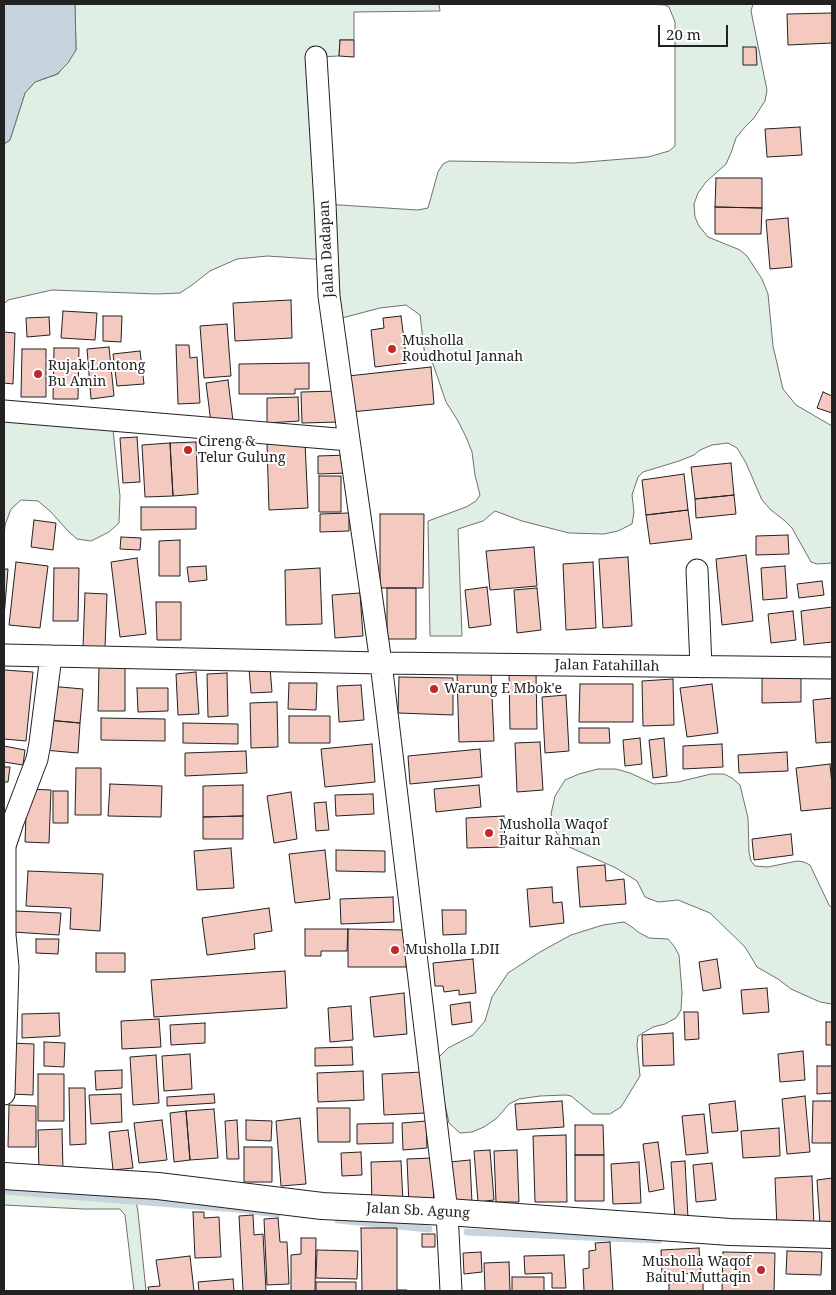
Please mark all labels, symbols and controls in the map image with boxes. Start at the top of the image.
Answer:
scale bar [661,15,731,47]
text: 20 m [666,24,701,44]
street label: Jalan Dadapan [316,200,338,298]
place label: Musholla Roudhotul Jannah [402,333,523,366]
marker: Musholla Roudhotul Jannah [386,343,398,355]
place label: Rujak Lontong Bu Amin [48,358,145,391]
marker: Rujak Lontong Bu Amin [32,368,44,380]
place label: Cireng & Telur Gulung [198,434,286,467]
marker: Cireng & Telur Gulung [182,444,194,456]
street label: Jalan Fatahillah [554,657,660,675]
place label: Warung E Mbok'e [444,681,562,697]
marker: Warung E Mbok'e [428,683,440,695]
place label: Musholla Waqof Baitur Rahman [499,817,608,850]
marker: Musholla Waqof Baitur Rahman [483,827,495,839]
place label: Musholla LDII [405,942,500,958]
marker: Musholla LDII [389,944,401,956]
street label: Jalan Sb. Agung [366,1200,470,1222]
place label: Musholla Waqof Baitul Muttaqin [642,1254,751,1286]
marker: Musholla Waqof Baitul Muttaqin [755,1264,767,1276]

